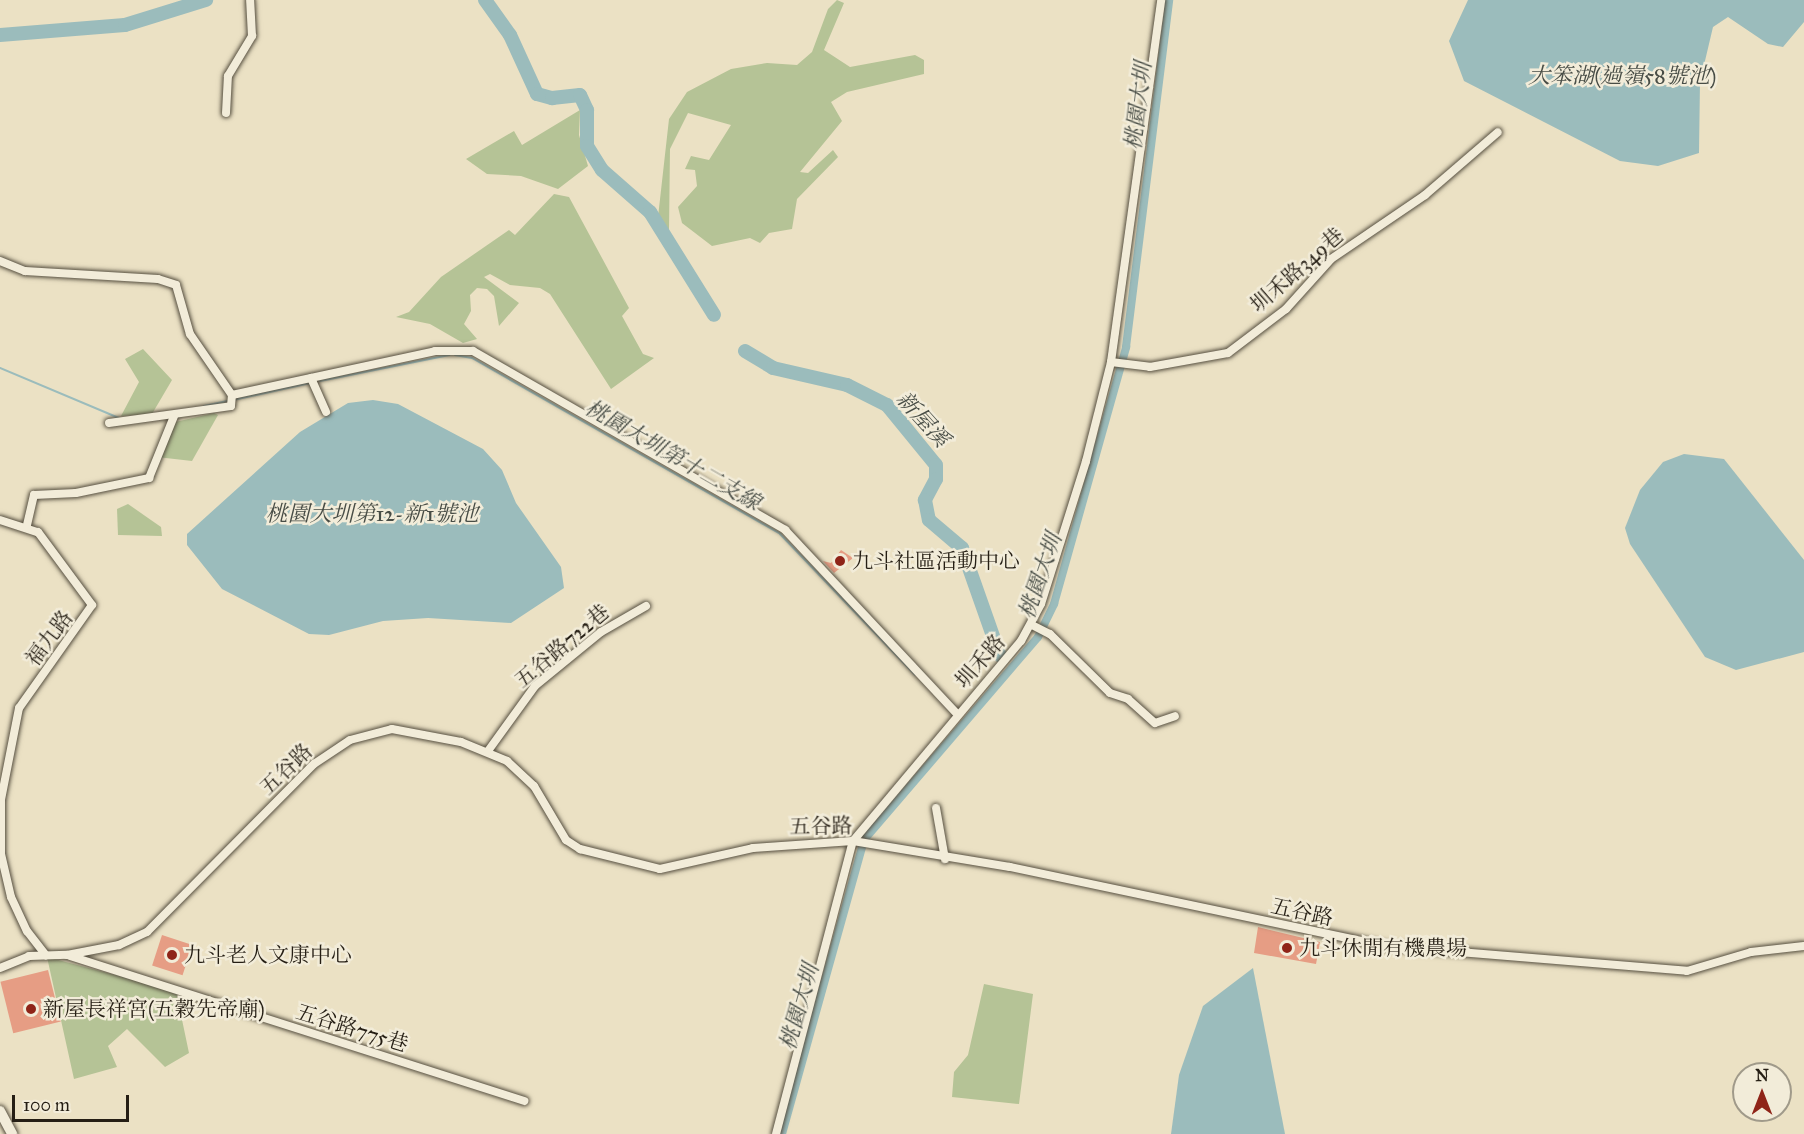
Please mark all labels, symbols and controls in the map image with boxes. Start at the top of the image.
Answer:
water label: 桃園大圳 [1120,61,1156,151]
water label: 大笨湖(過嶺58號池) [1528,63,1716,89]
street label: 圳禾路349巷 [1245,223,1349,317]
water label: 新屋溪 [891,386,955,452]
water label: 桃園大圳第十二支線 [581,394,765,516]
water label: 桃園大圳第12-新1號池 [265,501,479,527]
water label: 桃園大圳 [1013,530,1067,622]
place label: 九斗社區活動中心 [852,548,1020,574]
marker: 九斗社區活動中心 [833,554,847,568]
street label: 五谷路722巷 [510,599,614,693]
street label: 福九路 [20,605,78,671]
street label: 圳禾路 [950,629,1010,693]
street label: 五谷路 [255,738,317,800]
street label: 五谷路 [789,813,853,839]
street label: 五谷路 [1269,893,1335,931]
place label: 九斗休閒有機農場 [1299,935,1467,961]
marker: 九斗休閒有機農場 [1280,941,1294,955]
place label: 九斗老人文康中心 [184,942,352,968]
marker: 九斗老人文康中心 [165,948,179,962]
water label: 桃園大圳 [774,961,824,1053]
place label: 新屋長祥宮(五穀先帝廟) [43,996,265,1022]
street label: 五谷路775巷 [293,999,411,1057]
marker: 新屋長祥宮(五穀先帝廟) [24,1002,38,1016]
north arrow [1732,1062,1792,1122]
text: N [1755,1066,1769,1085]
scale bar [15,1083,132,1121]
text: 100 m [23,1094,70,1116]

